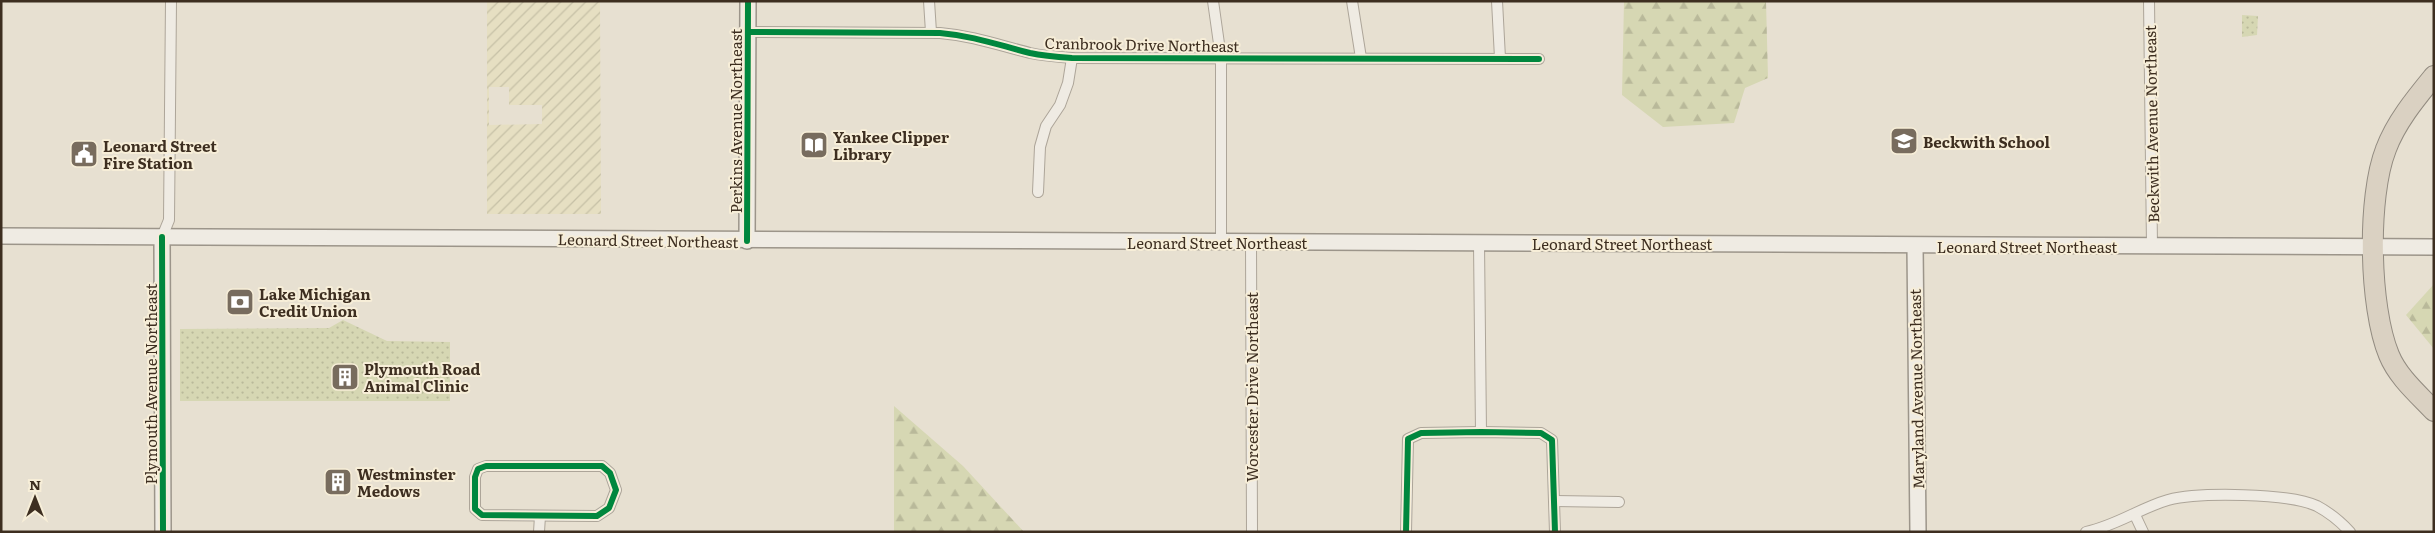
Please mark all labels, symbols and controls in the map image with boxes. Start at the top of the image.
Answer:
street label: Beckwith Avenue Northeast [2138,25,2164,223]
street label: Perkins Avenue Northeast [724,29,747,213]
street label: Cranbrook Drive Northeast [1045,31,1239,57]
place label: Yankee Clipper Library [833,125,949,165]
school or university icon: Beckwith School [1889,126,1919,156]
library icon: Yankee Clipper Library [799,130,829,160]
place label: Beckwith School [1923,130,2051,153]
place label: Leonard Street Fire Station [103,134,217,174]
public building icon: Leonard Street Fire Station [69,139,99,169]
street label: Leonard Street Northeast [557,227,739,253]
street label: Leonard Street Northeast [1127,231,1307,254]
street label: Leonard Street Northeast [1532,232,1712,255]
street label: Leonard Street Northeast [1937,235,2117,258]
place label: Lake Michigan Credit Union [259,282,371,322]
street label: Plymouth Avenue Northeast [139,284,162,484]
bank icon: Lake Michigan Credit Union [225,287,255,317]
street label: Maryland Avenue Northeast [1903,289,1929,489]
street label: Worcester Drive Northeast [1240,292,1263,482]
place label: Plymouth Road Animal Clinic [364,357,481,397]
building icon: Plymouth Road Animal Clinic [330,362,360,392]
place label: Westminster Medows [357,462,456,502]
building icon: Westminster Medows [323,467,353,497]
north arrow [10,473,60,523]
text: N [29,474,41,494]

